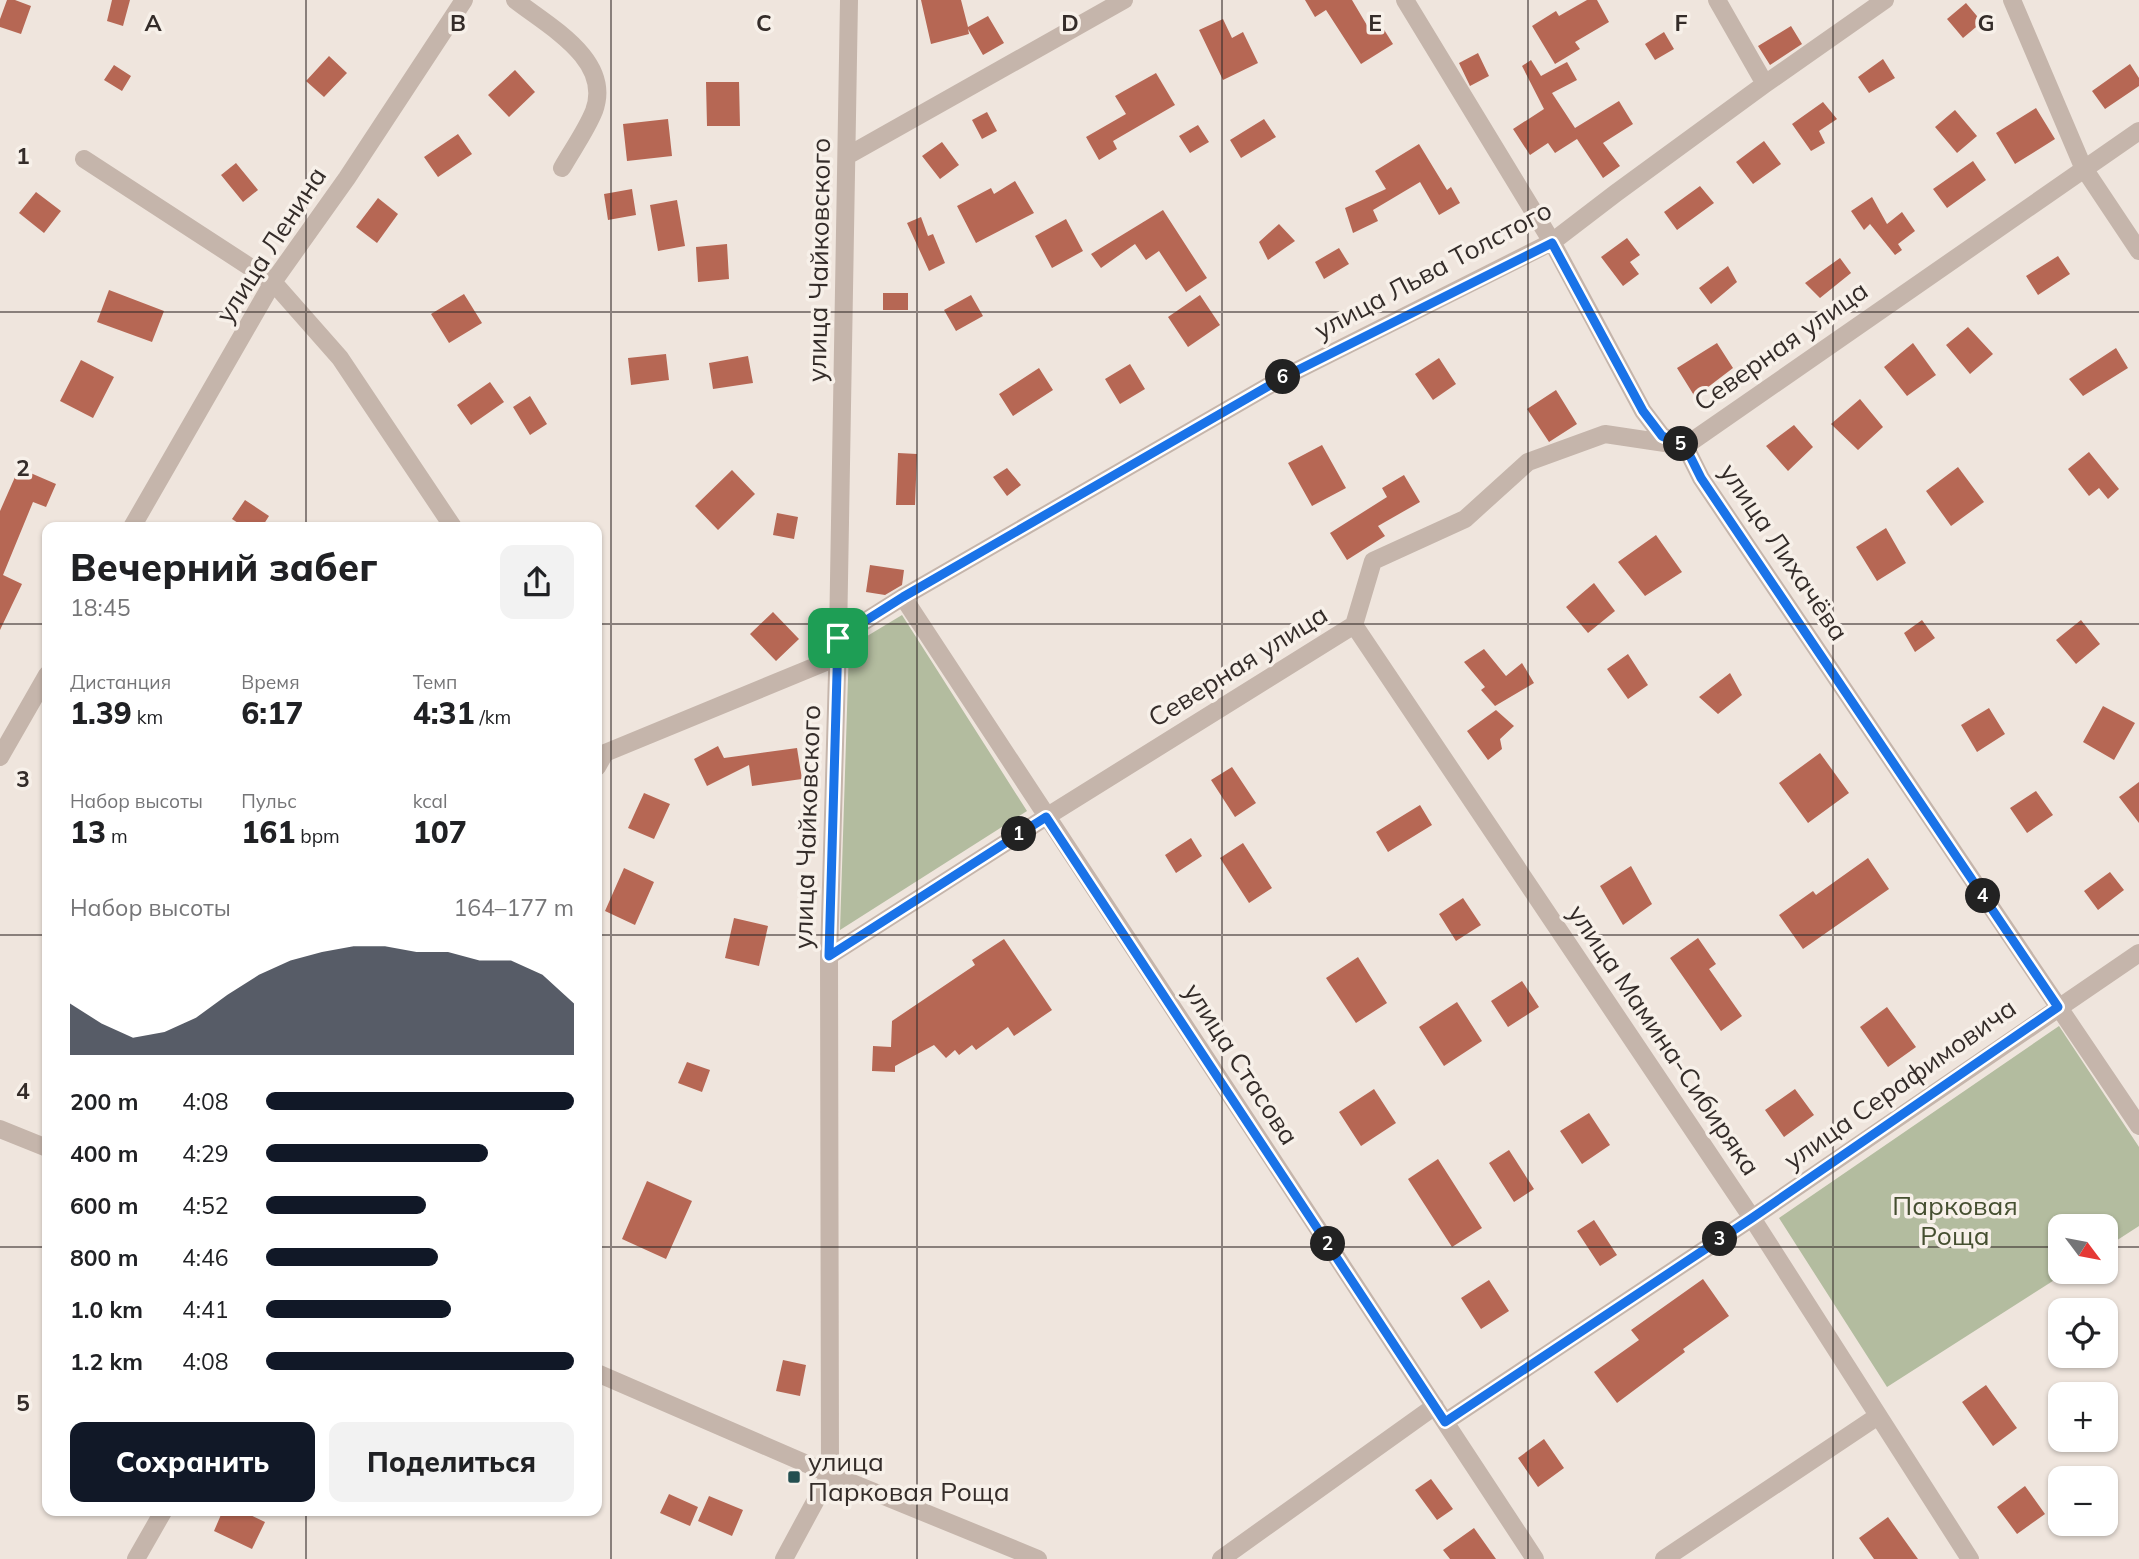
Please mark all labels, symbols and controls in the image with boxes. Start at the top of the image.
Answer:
text: A [144,8,162,37]
text: B [450,8,466,37]
text: C [756,8,772,37]
text: D [1061,8,1079,37]
text: E [1368,8,1382,37]
text: F [1674,8,1688,37]
text: G [1977,8,1995,37]
street label: улица Чайковского [800,138,837,382]
text: 1 [16,141,30,170]
street label: улица Ленина [208,161,333,329]
street label: улица Льва Толстого [1308,193,1557,346]
street label: Северная улица [1687,273,1874,418]
pin: 6 [1266,360,1300,394]
text: 6 [1277,364,1288,388]
pin: 5 [1664,426,1698,462]
text: 5 [1675,431,1686,455]
text: 2 [16,453,30,482]
street label: улица Лихачёва [1713,457,1856,647]
text: Вечерний забег [70,543,378,591]
button: share [500,545,574,619]
text: 18:45 [70,593,130,622]
street label: Северная улица [1142,597,1333,734]
pin [808,608,868,668]
icon: arrive [819,619,857,657]
text: Дистанция [70,670,171,694]
text: Время [241,670,300,694]
text: Темп [413,670,457,694]
text: 1.39 [70,694,132,732]
text: 6:17 [241,694,303,732]
text: 4:31 [413,694,474,732]
street label: улица Чайковского [786,704,827,950]
text: km [132,705,163,729]
text: /km [474,705,511,729]
text: 3 [16,764,30,793]
text: Набор высоты [70,789,203,813]
text: Пульс [241,789,297,813]
text: kcal [413,789,447,813]
text: 13 [70,813,106,851]
text: 161 [241,813,295,851]
text: 107 [413,813,467,851]
pin: 1 [1002,816,1036,852]
text: 1 [1013,821,1024,845]
text: m [106,824,128,848]
text: bpm [295,824,340,848]
pin: 4 [1966,878,2000,914]
text: 4 [1977,883,1988,907]
text: Набор высоты [70,893,231,922]
text: 164–177 m [453,893,574,922]
street label: улица Мамина-Сибиряка [1561,898,1768,1182]
street label: улица Стасова [1177,976,1306,1151]
street label: улица Серафимовича [1777,991,2022,1176]
text: 4 [16,1076,30,1105]
text: 200 m [70,1087,138,1116]
text: 4:08 [182,1087,229,1116]
text: 400 m [70,1139,138,1168]
text: 4:29 [182,1139,229,1168]
park label: Парковая Роща [1892,1189,2018,1252]
text: 600 m [70,1191,138,1220]
text: 4:52 [182,1191,229,1220]
north arrow [2048,1214,2118,1284]
map controls [2048,1214,2118,1536]
pin: 3 [1702,1222,1738,1256]
pin: 2 [1310,1226,1346,1262]
text: 3 [1714,1226,1725,1250]
text: 2 [1322,1231,1333,1255]
text: 800 m [70,1243,138,1272]
text: 4:46 [182,1243,229,1272]
text: 1.0 km [70,1295,143,1324]
text: 4:41 [182,1295,229,1324]
button: locate [2048,1298,2118,1368]
text: 1.2 km [70,1347,143,1376]
text: 4:08 [182,1347,229,1376]
button: + [2048,1382,2118,1452]
text: 5 [16,1388,30,1417]
button: Сохранить [70,1422,315,1502]
button: Поделиться [329,1422,574,1502]
place label: улица Парковая Роща [808,1445,1010,1508]
button: − [2048,1466,2118,1536]
marker: улица Парковая Роща [786,1469,802,1485]

